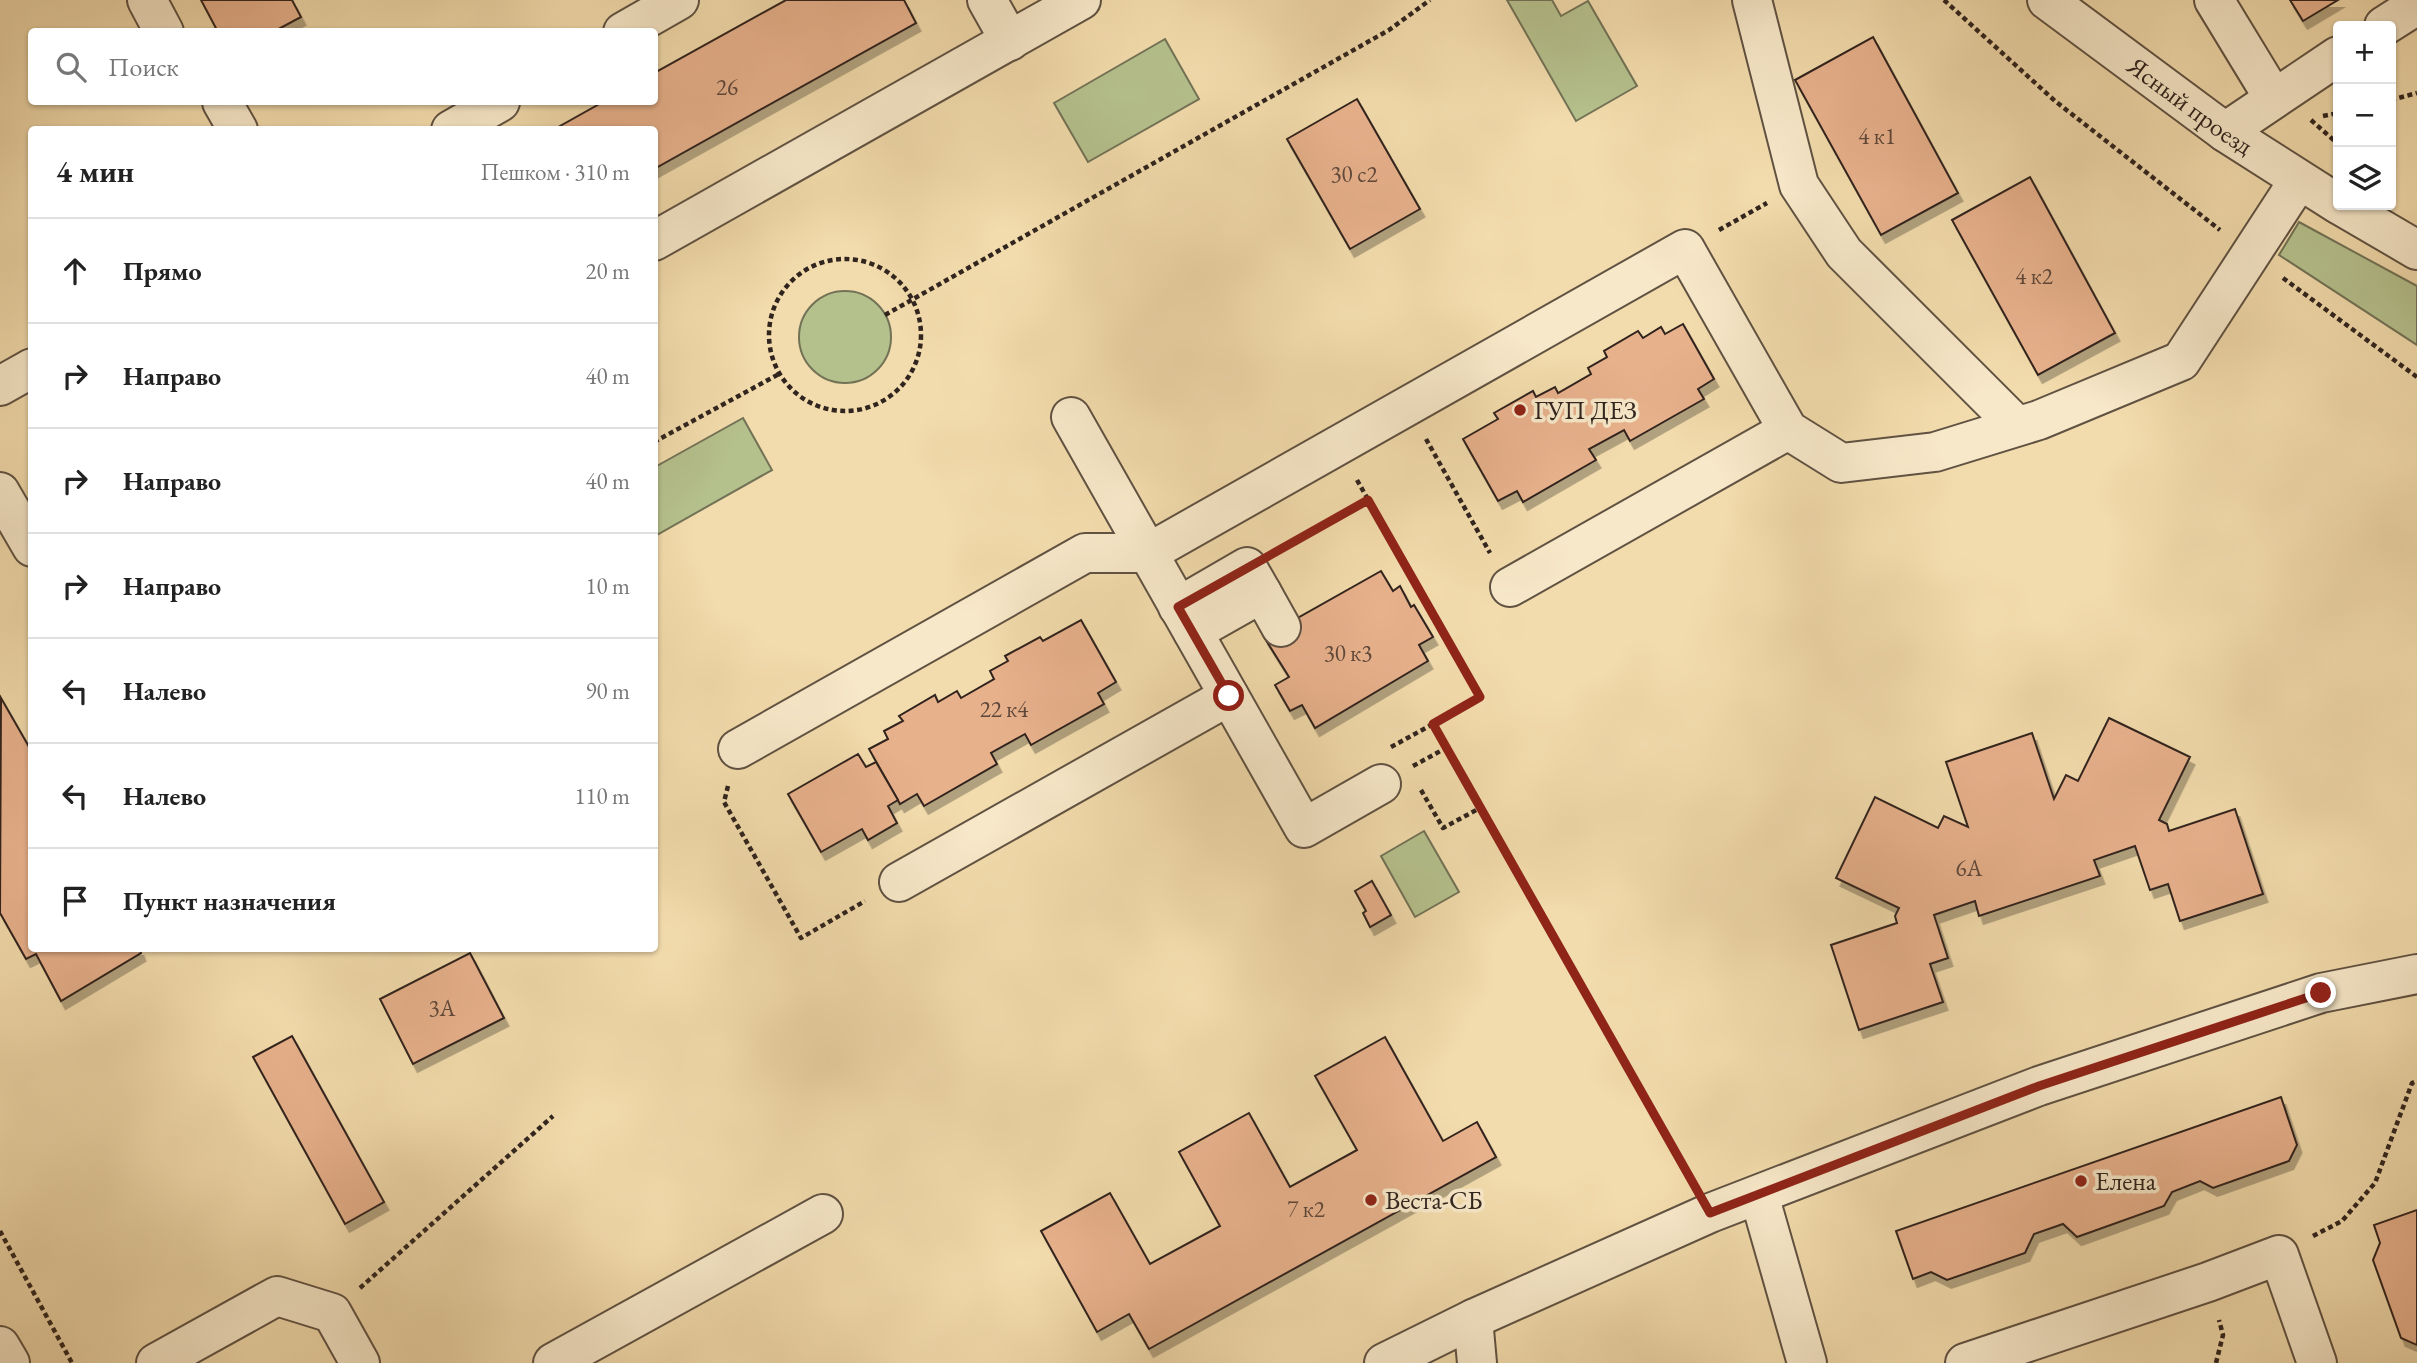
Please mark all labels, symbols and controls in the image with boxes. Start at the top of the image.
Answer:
map controls [2333,21,2396,210]
button: + [2333,21,2396,84]
search box [28,28,658,105]
icon: search [52,48,90,86]
street label: Ясный проезд [2120,48,2259,162]
text: Поиск [108,50,179,84]
house number: 26 [716,72,738,102]
button: − [2333,84,2396,147]
house number: 4 к1 [1858,121,1896,151]
button: layers [2333,147,2396,210]
text: 4 мин [56,152,134,191]
text: Пешком · 310 m [481,157,630,187]
house number: 30 c2 [1330,159,1378,189]
icon: ahead [56,252,94,290]
text: Прямо [123,254,202,288]
text: 20 m [585,256,630,286]
house number: 4 к2 [2015,261,2053,291]
icon: right [56,357,94,395]
text: Направо [123,359,221,393]
text: 40 m [585,361,630,391]
place label: ГУП ДЕЗ [1534,393,1637,427]
marker: ГУП ДЕЗ [1512,402,1528,418]
icon: right [56,462,94,500]
text: Направо [123,464,221,498]
text: 40 m [585,466,630,496]
icon: right [56,567,94,605]
text: Направо [123,569,221,603]
text: 10 m [585,571,630,601]
house number: 30 к3 [1324,638,1372,668]
icon: left [56,672,94,710]
text: Налево [123,674,206,708]
text: 90 m [585,676,630,706]
route start [1213,680,1244,711]
house number: 22 к4 [980,694,1029,724]
icon: left [56,777,94,815]
text: Налево [123,779,206,813]
text: 110 m [574,781,630,811]
house number: 6А [1956,853,1984,883]
icon: arrive [56,882,94,920]
text: Пункт назначения [123,884,336,918]
route end [2305,977,2336,1008]
house number: 3А [429,993,457,1023]
place label: Елена [2095,1164,2157,1198]
marker: Елена [2073,1173,2089,1189]
place label: Веста-СБ [1385,1183,1483,1217]
marker: Веста-СБ [1363,1192,1379,1208]
house number: 7 к2 [1287,1194,1325,1224]

